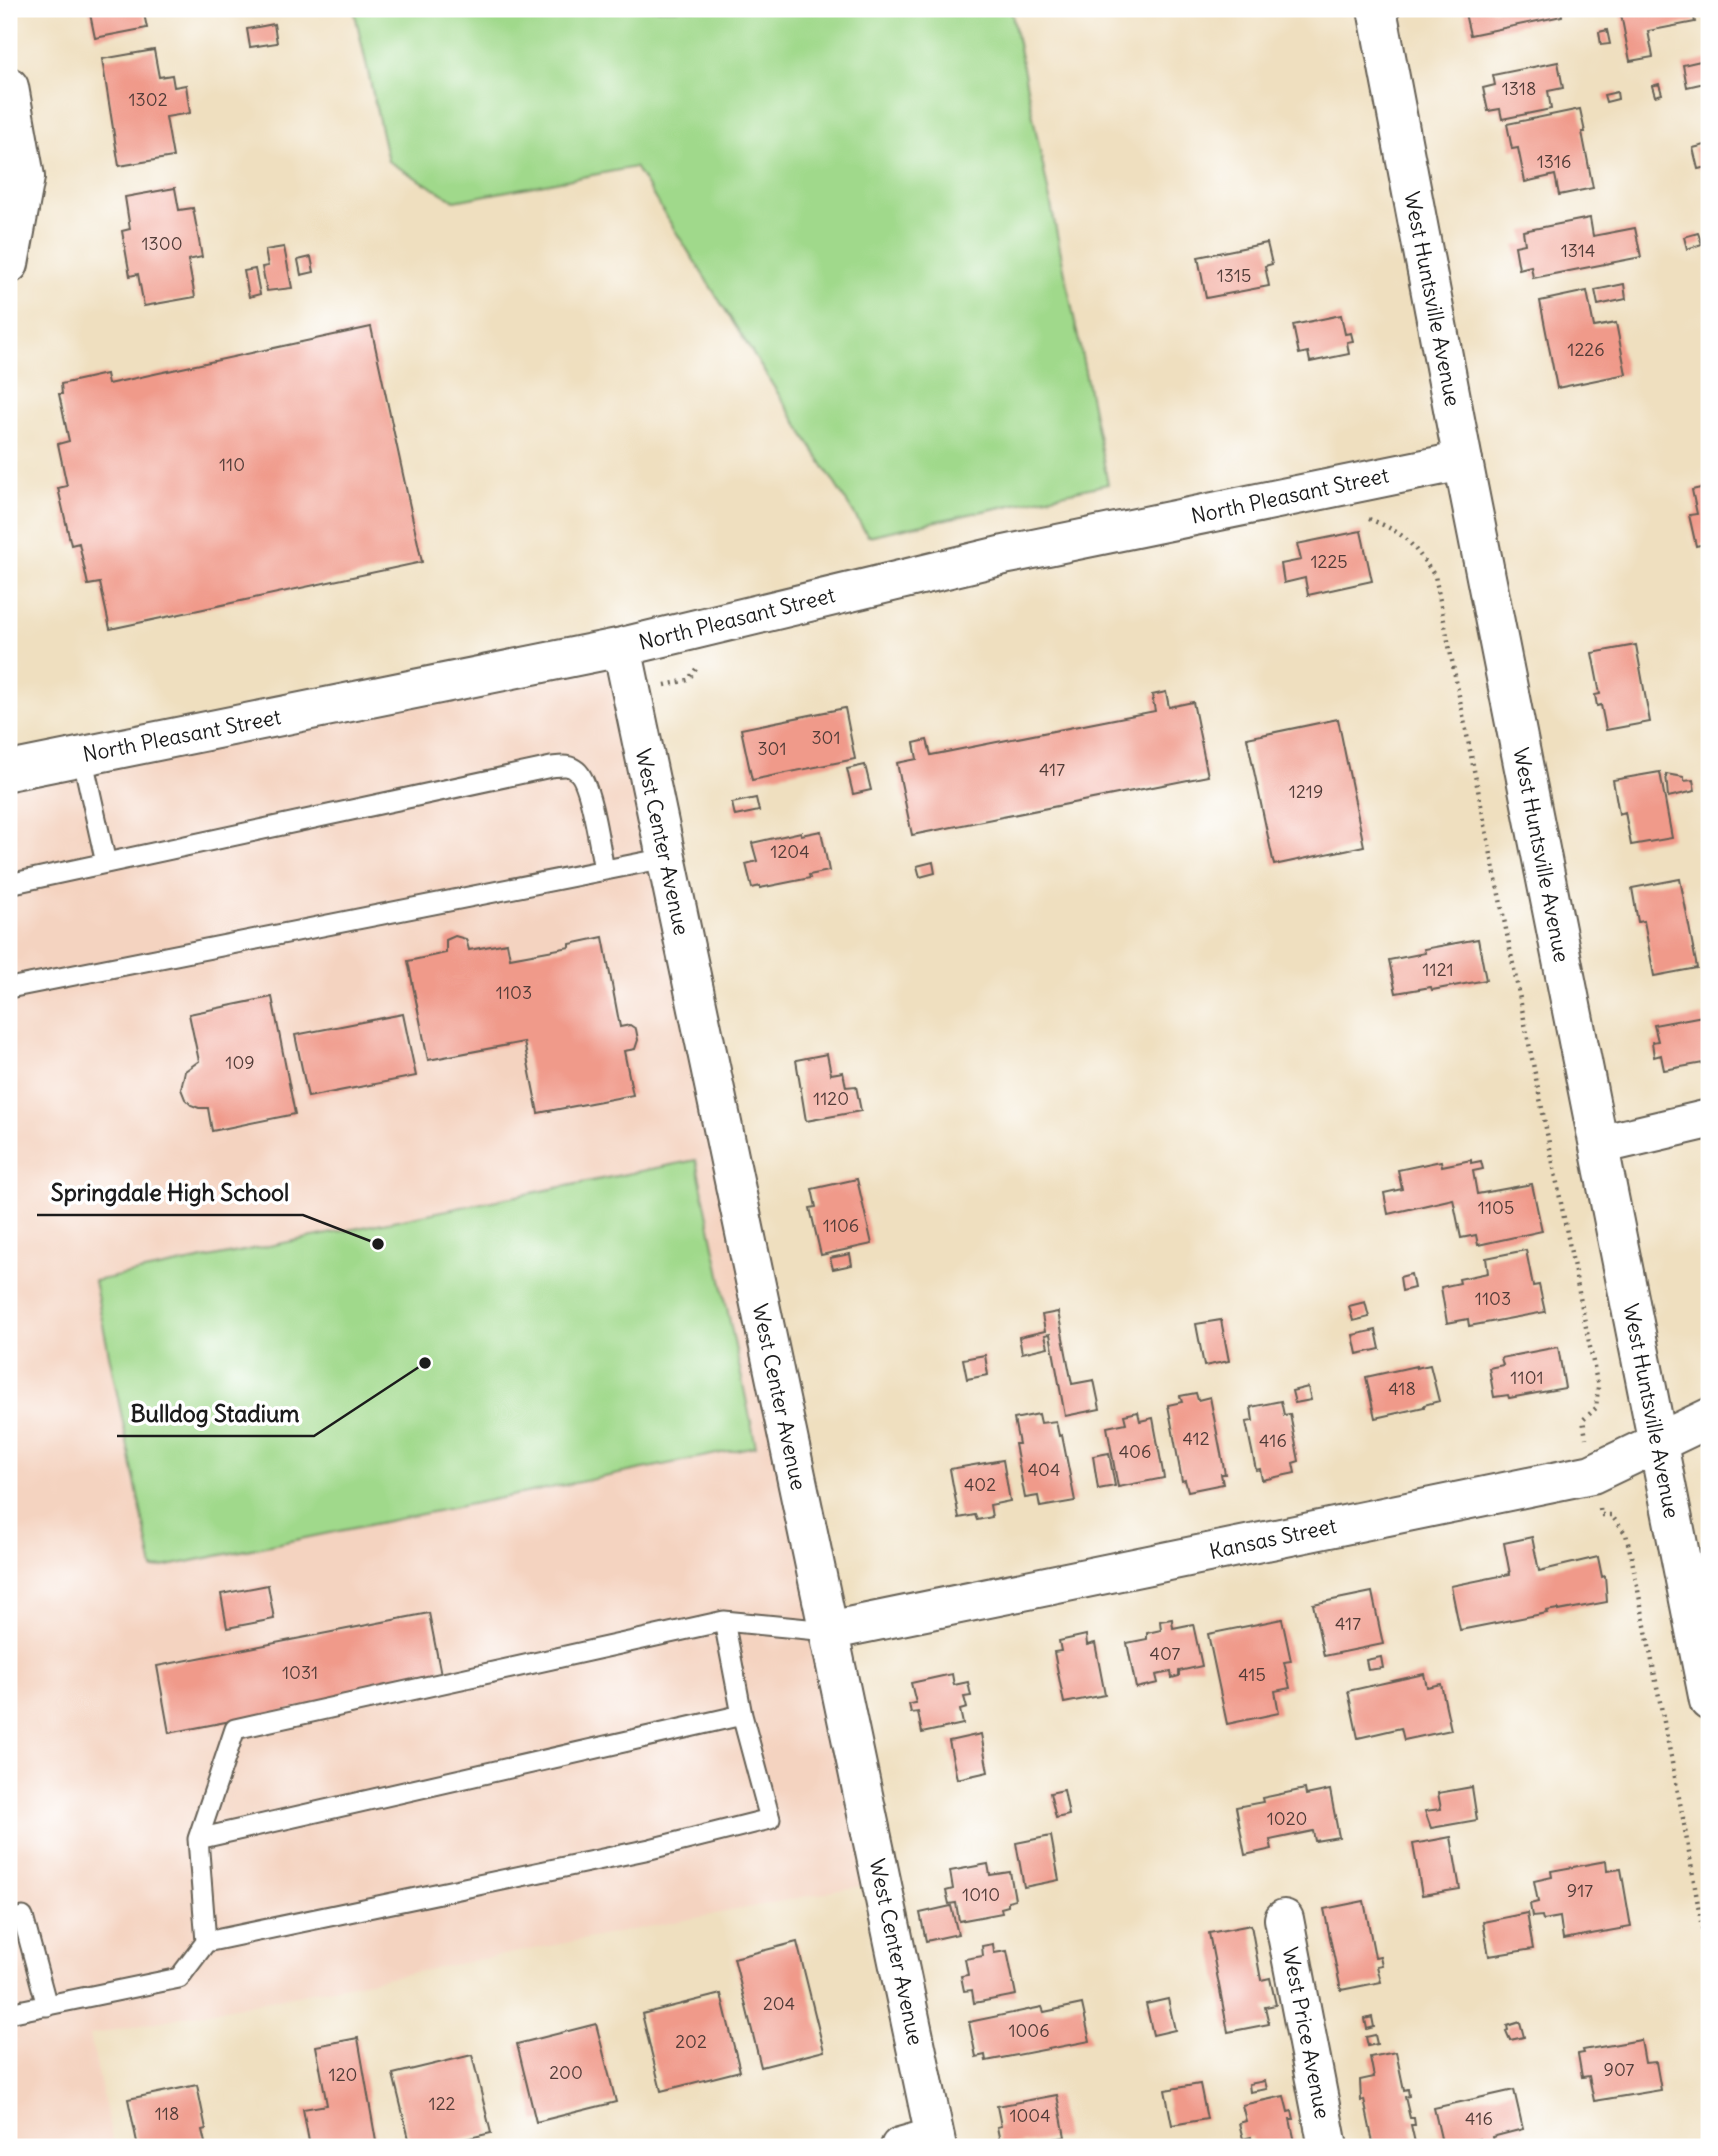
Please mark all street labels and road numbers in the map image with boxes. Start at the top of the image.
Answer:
street label: West Huntsville Avenue [1398,189,1467,409]
street label: North Pleasant Street [1189,461,1391,530]
street label: North Pleasant Street [636,581,838,656]
street label: North Pleasant Street [81,703,283,768]
street label: West Huntsville Avenue [1507,745,1576,965]
street label: West Center Avenue [630,746,695,938]
street label: West Center Avenue [747,1301,812,1493]
street label: West Huntsville Avenue [1617,1301,1686,1521]
street label: Kansas Street [1207,1512,1339,1565]
street label: West Center Avenue [864,1856,929,2048]
street label: West Price Avenue [1277,1945,1336,2121]

